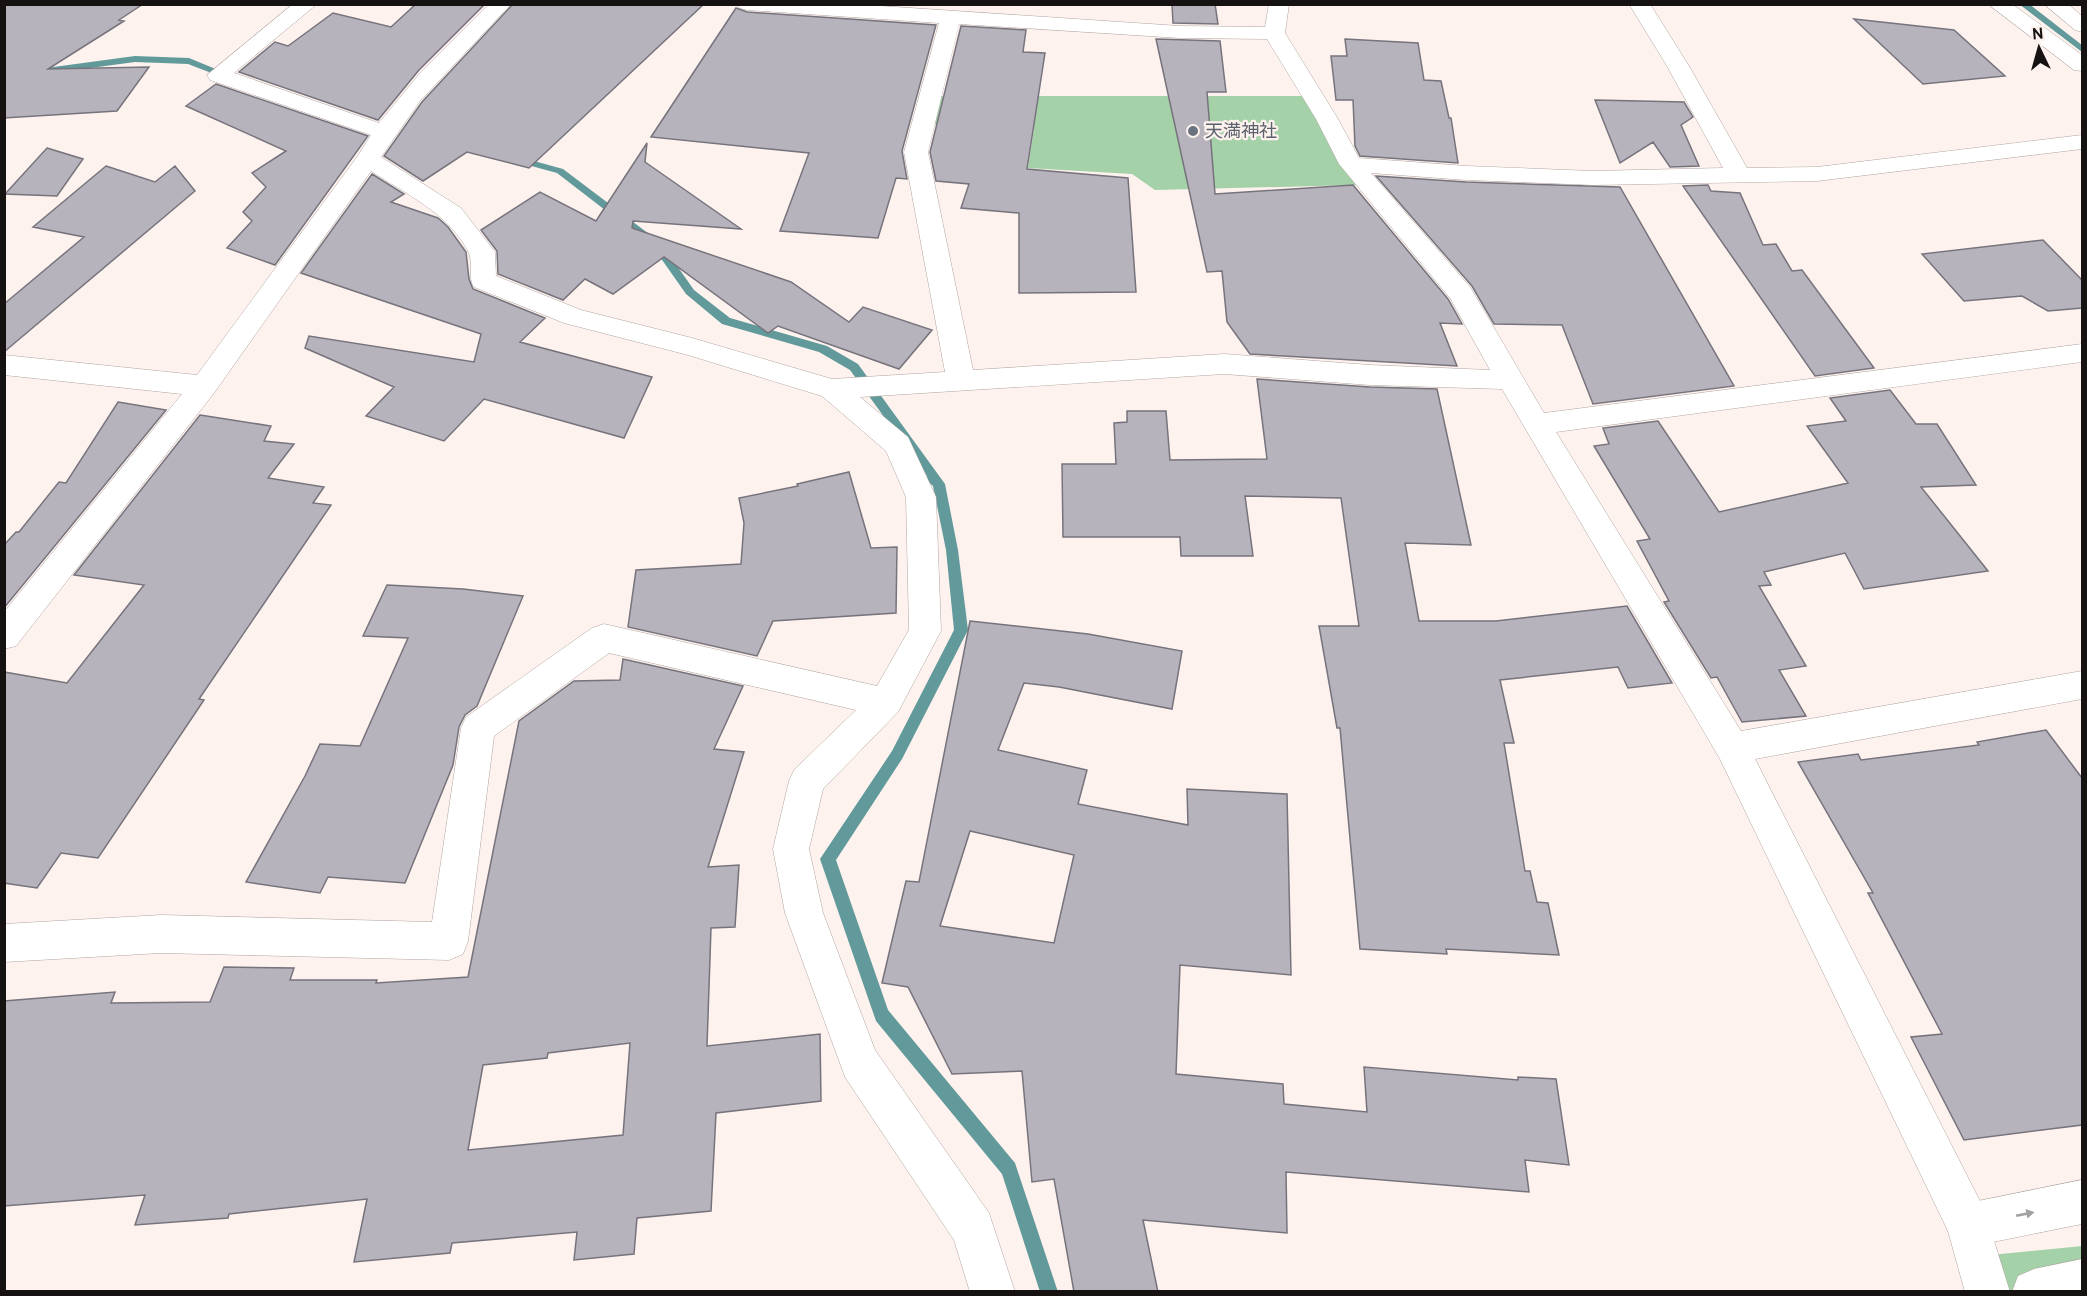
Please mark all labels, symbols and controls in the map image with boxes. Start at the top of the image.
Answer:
north arrow [2009,18,2069,78]
text: N [2031,25,2044,46]
place label: 天満神社 [1205,121,1277,144]
marker: 天満神社 [1186,124,1200,138]
one-way arrow [2016,1209,2035,1218]

